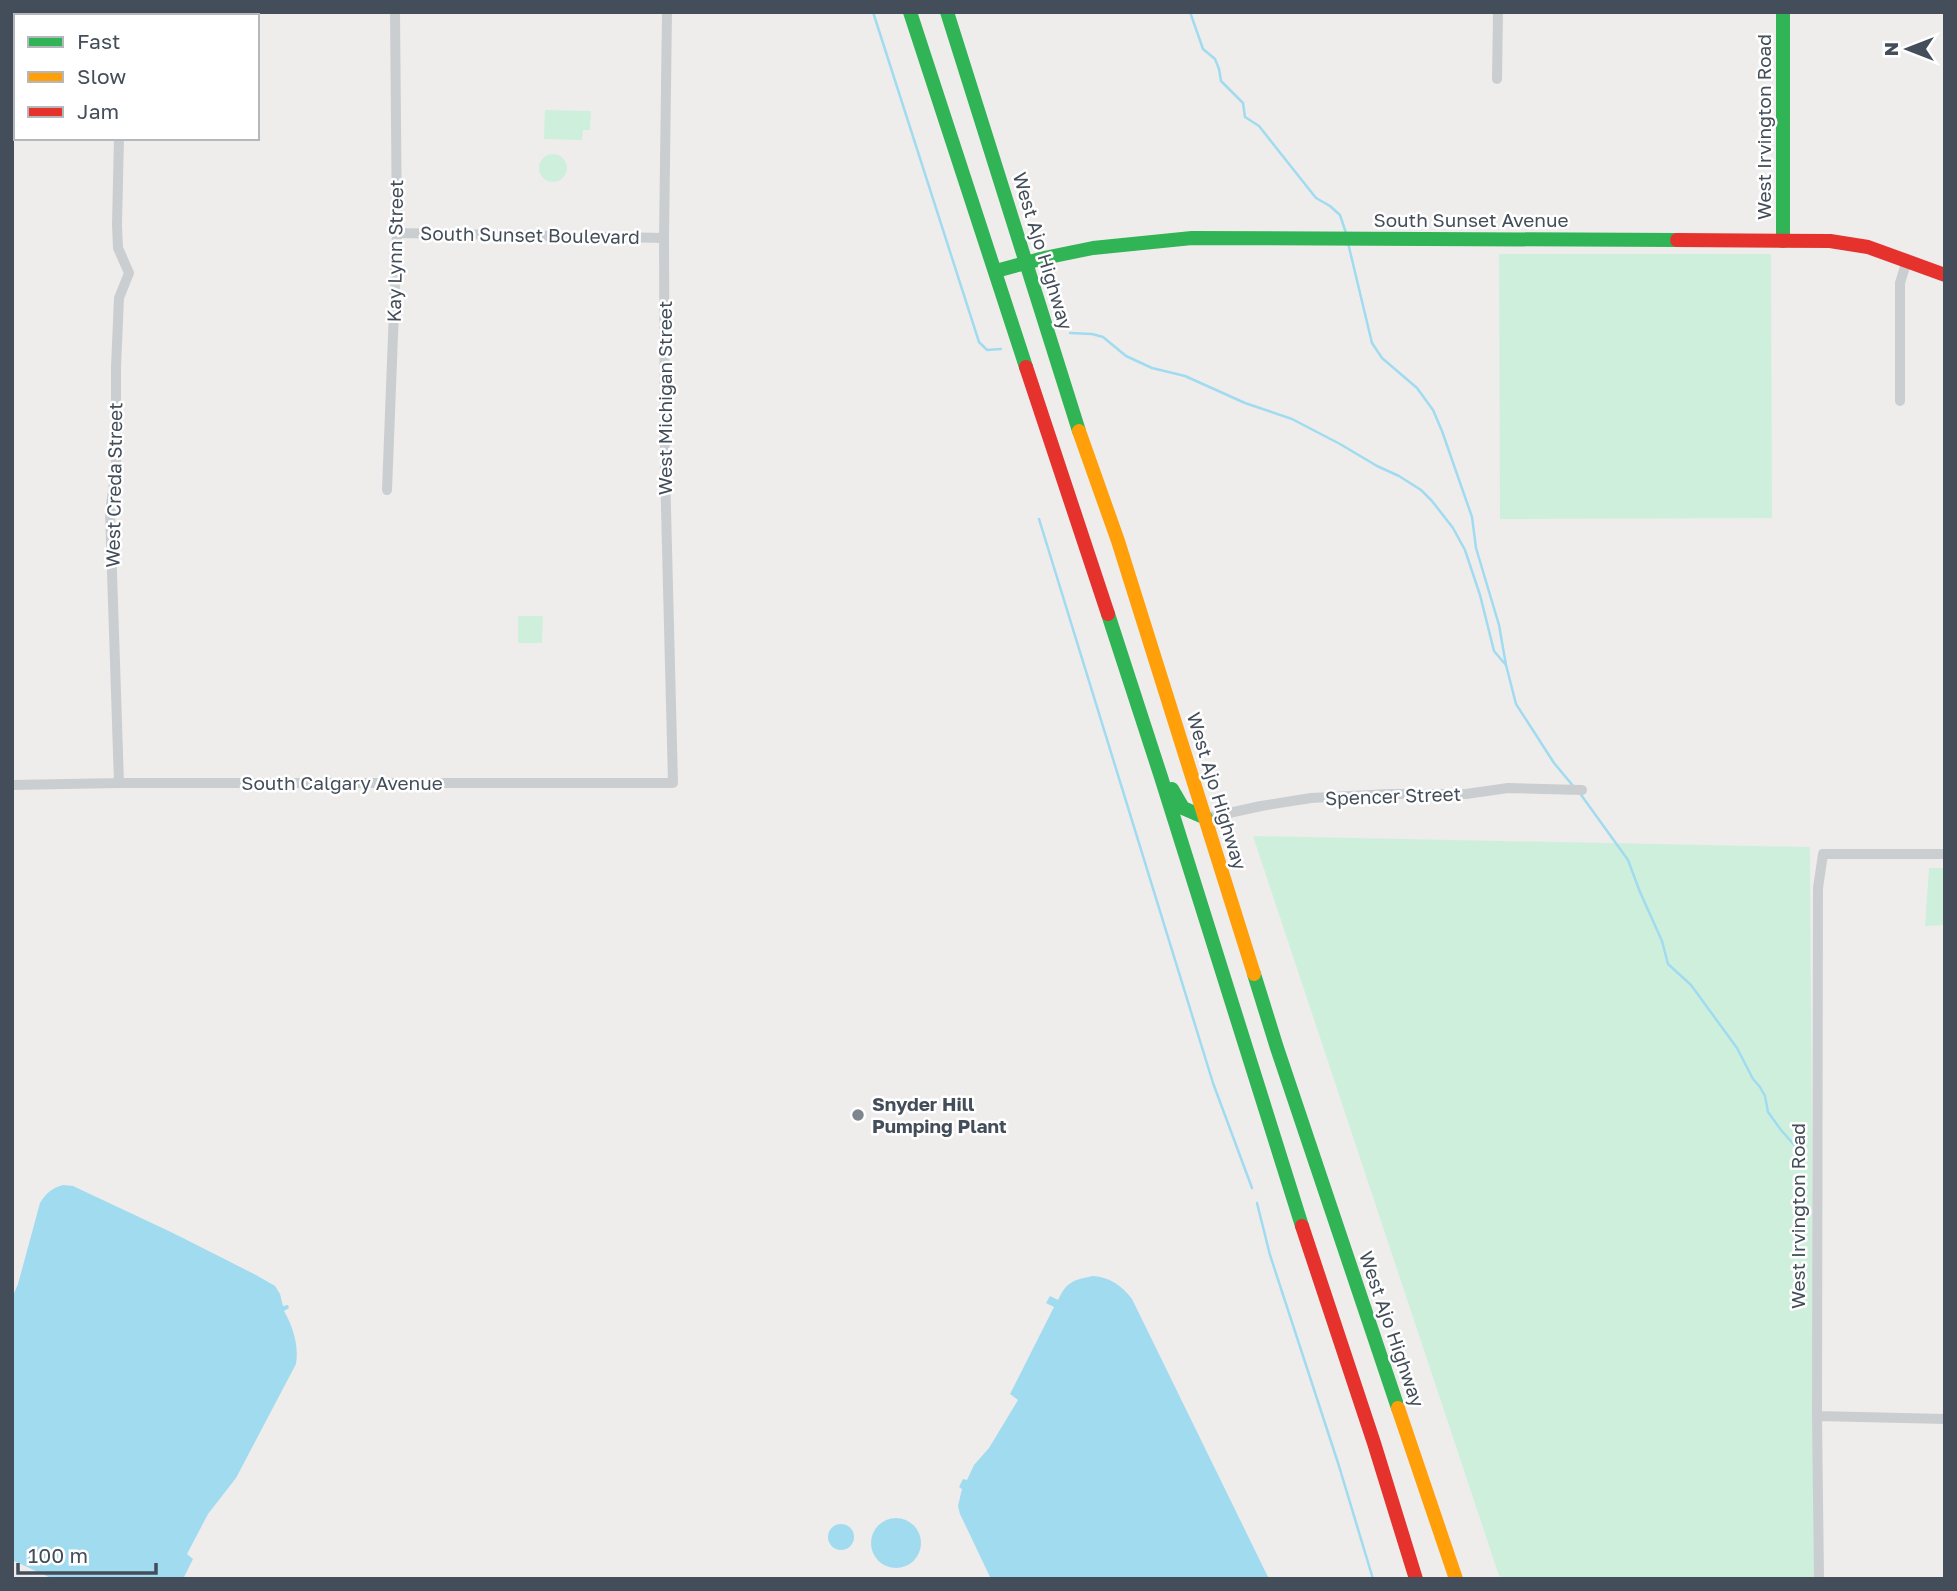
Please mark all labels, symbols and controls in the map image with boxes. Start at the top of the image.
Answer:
legend [14,14,259,140]
north arrow [1873,14,1943,84]
text: Fast [77,28,120,54]
street label: West Irvington Road [1752,34,1775,220]
text: N [1879,42,1902,56]
text: Slow [77,63,126,89]
text: Jam [77,98,119,124]
street label: West Ajo Highway [1009,169,1078,333]
street label: Kay Lynn Street [382,179,407,323]
street label: South Sunset Avenue [1374,208,1568,231]
street label: South Sunset Boulevard [420,221,640,248]
street label: West Michigan Street [653,301,676,495]
street label: West Creda Street [101,402,126,568]
street label: West Ajo Highway [1183,709,1252,873]
street label: South Calgary Avenue [241,771,443,794]
street label: Spencer Street [1324,782,1462,809]
place label: Snyder Hill Pumping Plant [872,1092,1007,1137]
marker: Snyder Hill Pumping Plant [850,1107,866,1123]
street label: West Irvington Road [1786,1123,1809,1309]
street label: West Ajo Highway [1355,1248,1430,1410]
scale bar [18,1532,156,1576]
text: 100 m [28,1542,88,1568]

